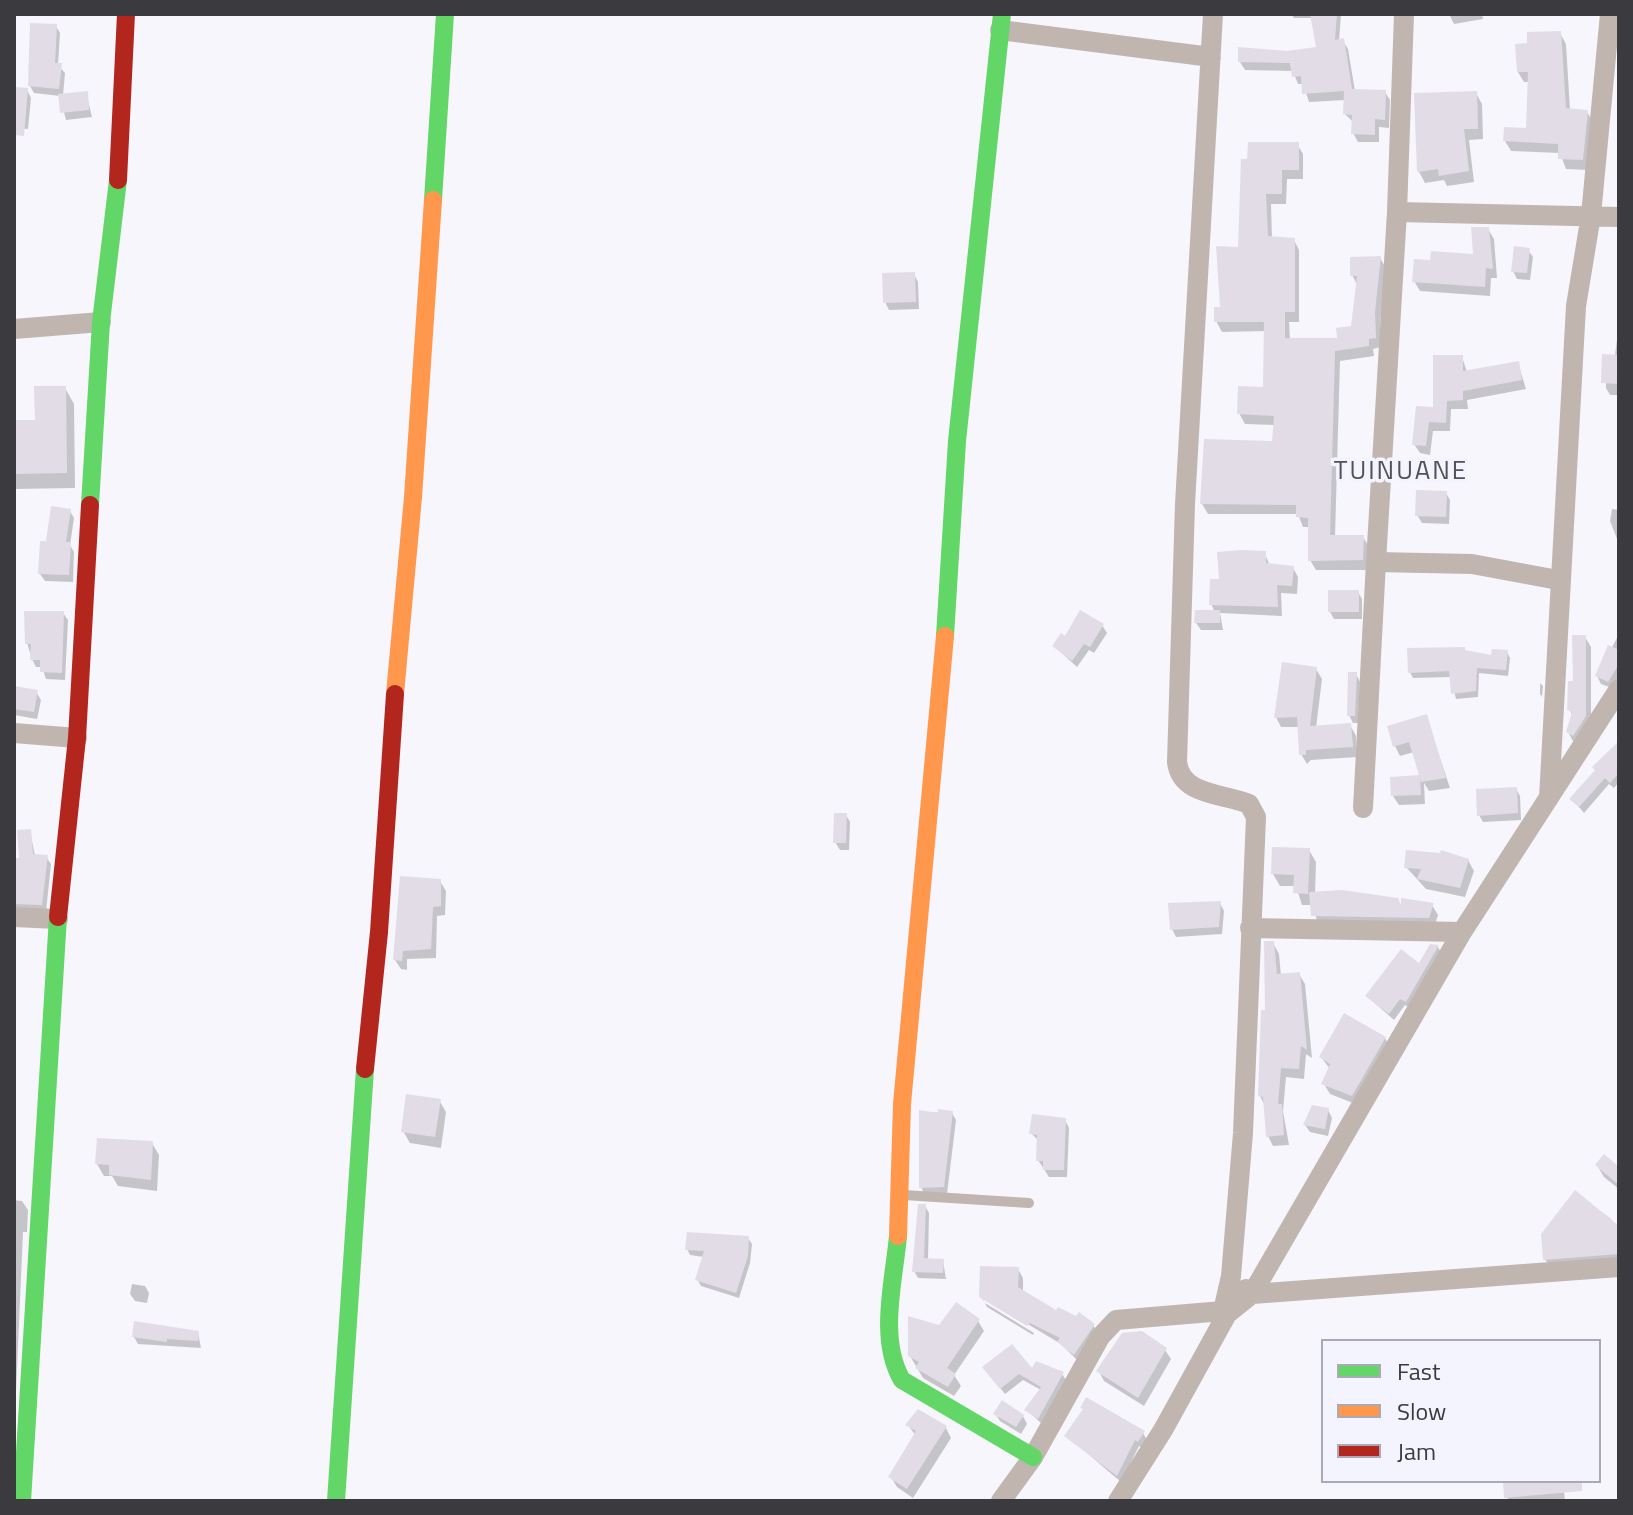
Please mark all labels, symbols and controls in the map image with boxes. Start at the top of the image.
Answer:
district label: TUINUANE [1334,457,1468,489]
legend [1321,1339,1601,1483]
text: Fast [1397,1353,1440,1389]
text: Slow [1397,1393,1446,1429]
text: Jam [1397,1433,1436,1469]

